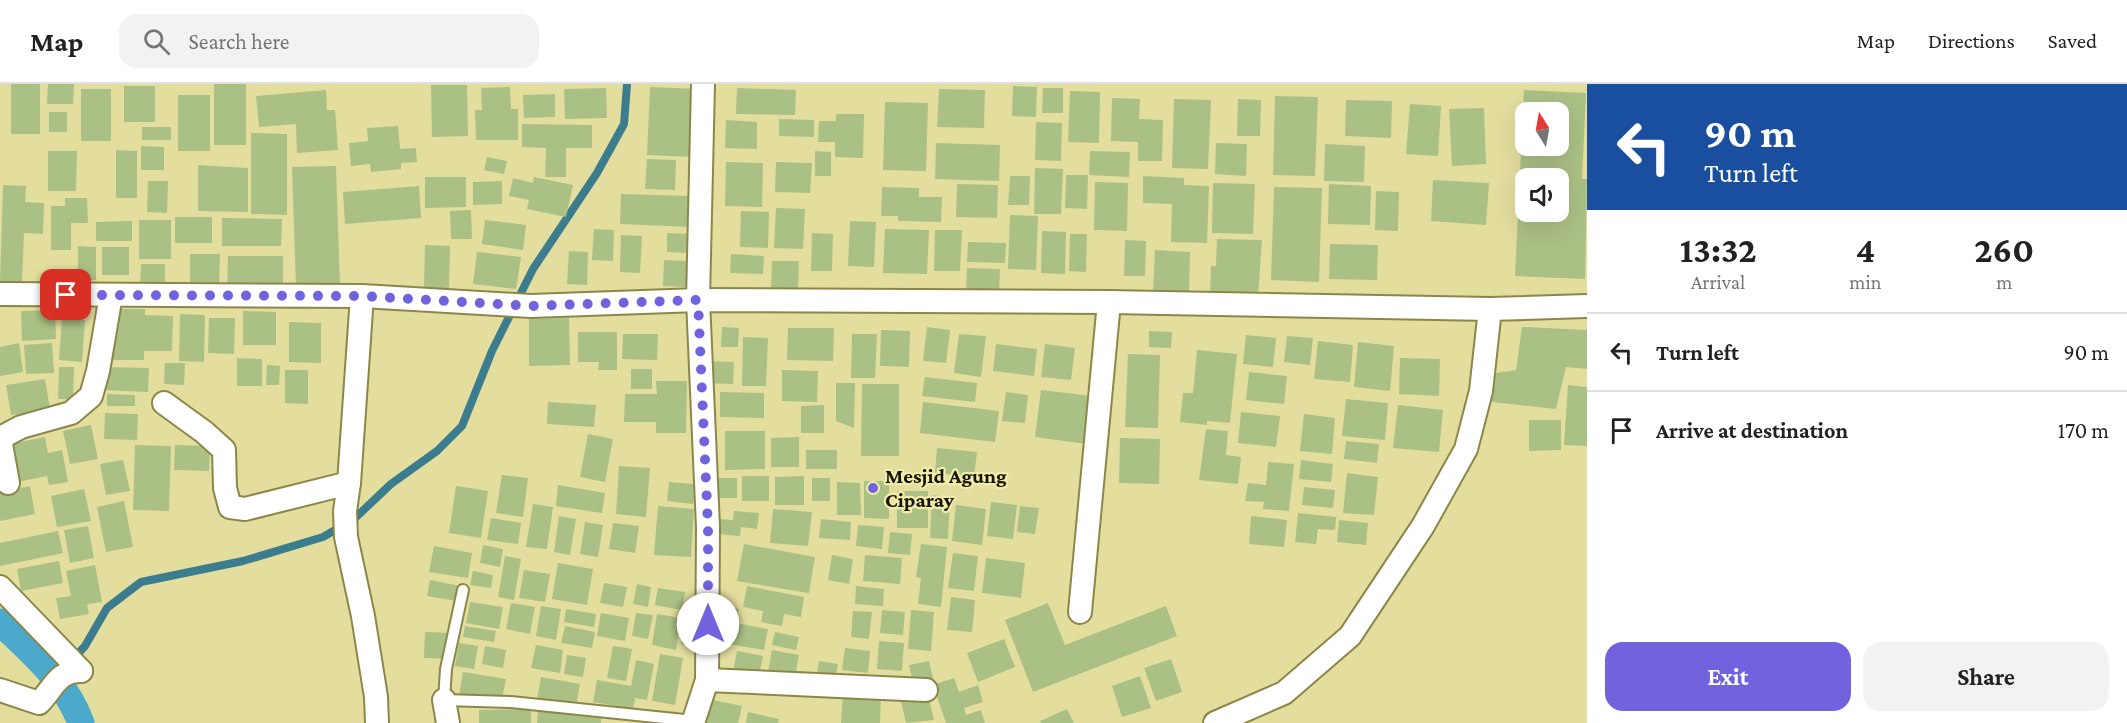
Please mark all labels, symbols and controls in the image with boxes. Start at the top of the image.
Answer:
search box [119,14,539,68]
icon: search [140,25,173,58]
text: Map [30,26,83,57]
text: Search here [188,29,289,54]
text: Map [1857,29,1895,53]
text: Directions [1928,29,2015,53]
text: Saved [2048,29,2097,53]
north arrow [1515,102,1569,156]
map controls [1515,102,1569,222]
icon: left [1605,108,1683,186]
text: 90 m [1704,109,1796,156]
text: Turn left [1704,158,1798,188]
button: sound [1515,168,1569,222]
text: 13:32 [1680,230,1757,270]
text: 4 [1856,230,1875,270]
text: 260 [1974,230,2034,270]
pin [40,269,91,320]
text: Arrival [1691,271,1745,293]
text: min [1849,271,1881,293]
text: m [1996,271,2012,293]
icon: arrive [49,278,82,311]
icon: left [1605,336,1638,369]
text: Turn left [1656,340,1739,365]
text: 90 m [2064,340,2109,365]
icon: arrive [1605,414,1638,447]
text: Arrive at destination [1656,418,1848,443]
text: 170 m [2058,418,2109,443]
place label: Mesjid Agung Ciparay [885,464,1007,512]
marker: Mesjid Agung Ciparay [866,481,880,495]
position arrow [676,592,740,656]
button: Exit [1605,642,1851,711]
button: Share [1863,642,2109,711]

